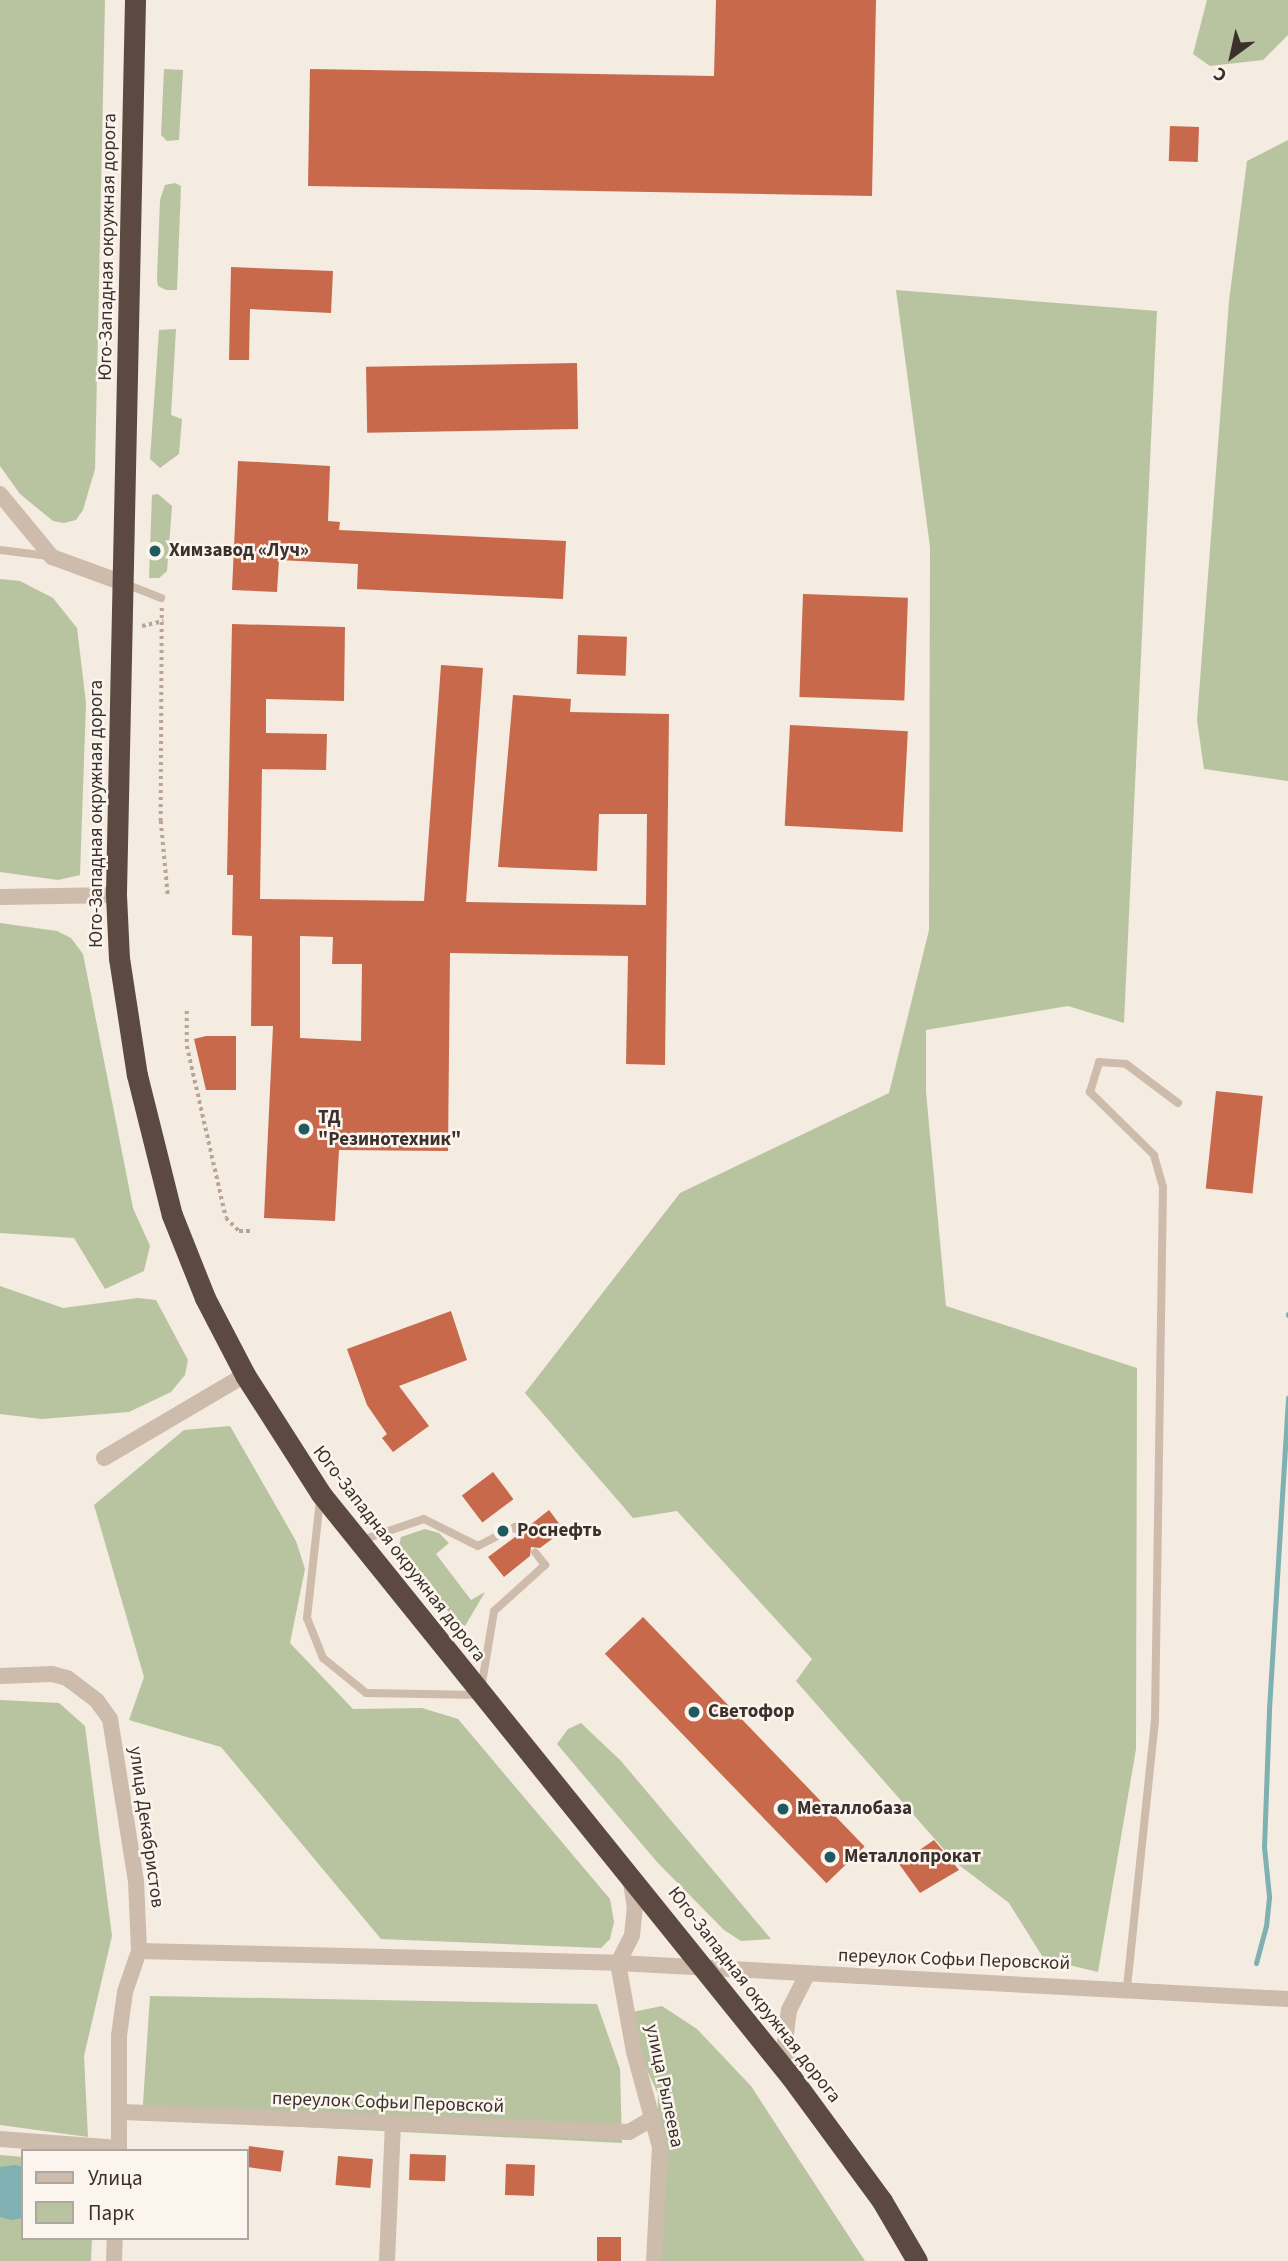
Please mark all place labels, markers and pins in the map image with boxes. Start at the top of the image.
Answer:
place label: Химзавод «Луч» [169,540,309,562]
marker: Химзавод «Луч» [147,543,163,559]
place label: ТД "Резинотехник" [318,1107,461,1151]
marker: ТД "Резинотехник" [296,1121,312,1137]
place label: Роснефть [517,1520,602,1542]
marker: Роснефть [495,1523,511,1539]
place label: Светофор [708,1701,795,1723]
marker: Светофор [686,1704,702,1720]
place label: Металлобаза [797,1798,912,1820]
marker: Металлобаза [775,1801,791,1817]
place label: Металлопрокат [844,1846,981,1868]
marker: Металлопрокат [822,1849,838,1865]

